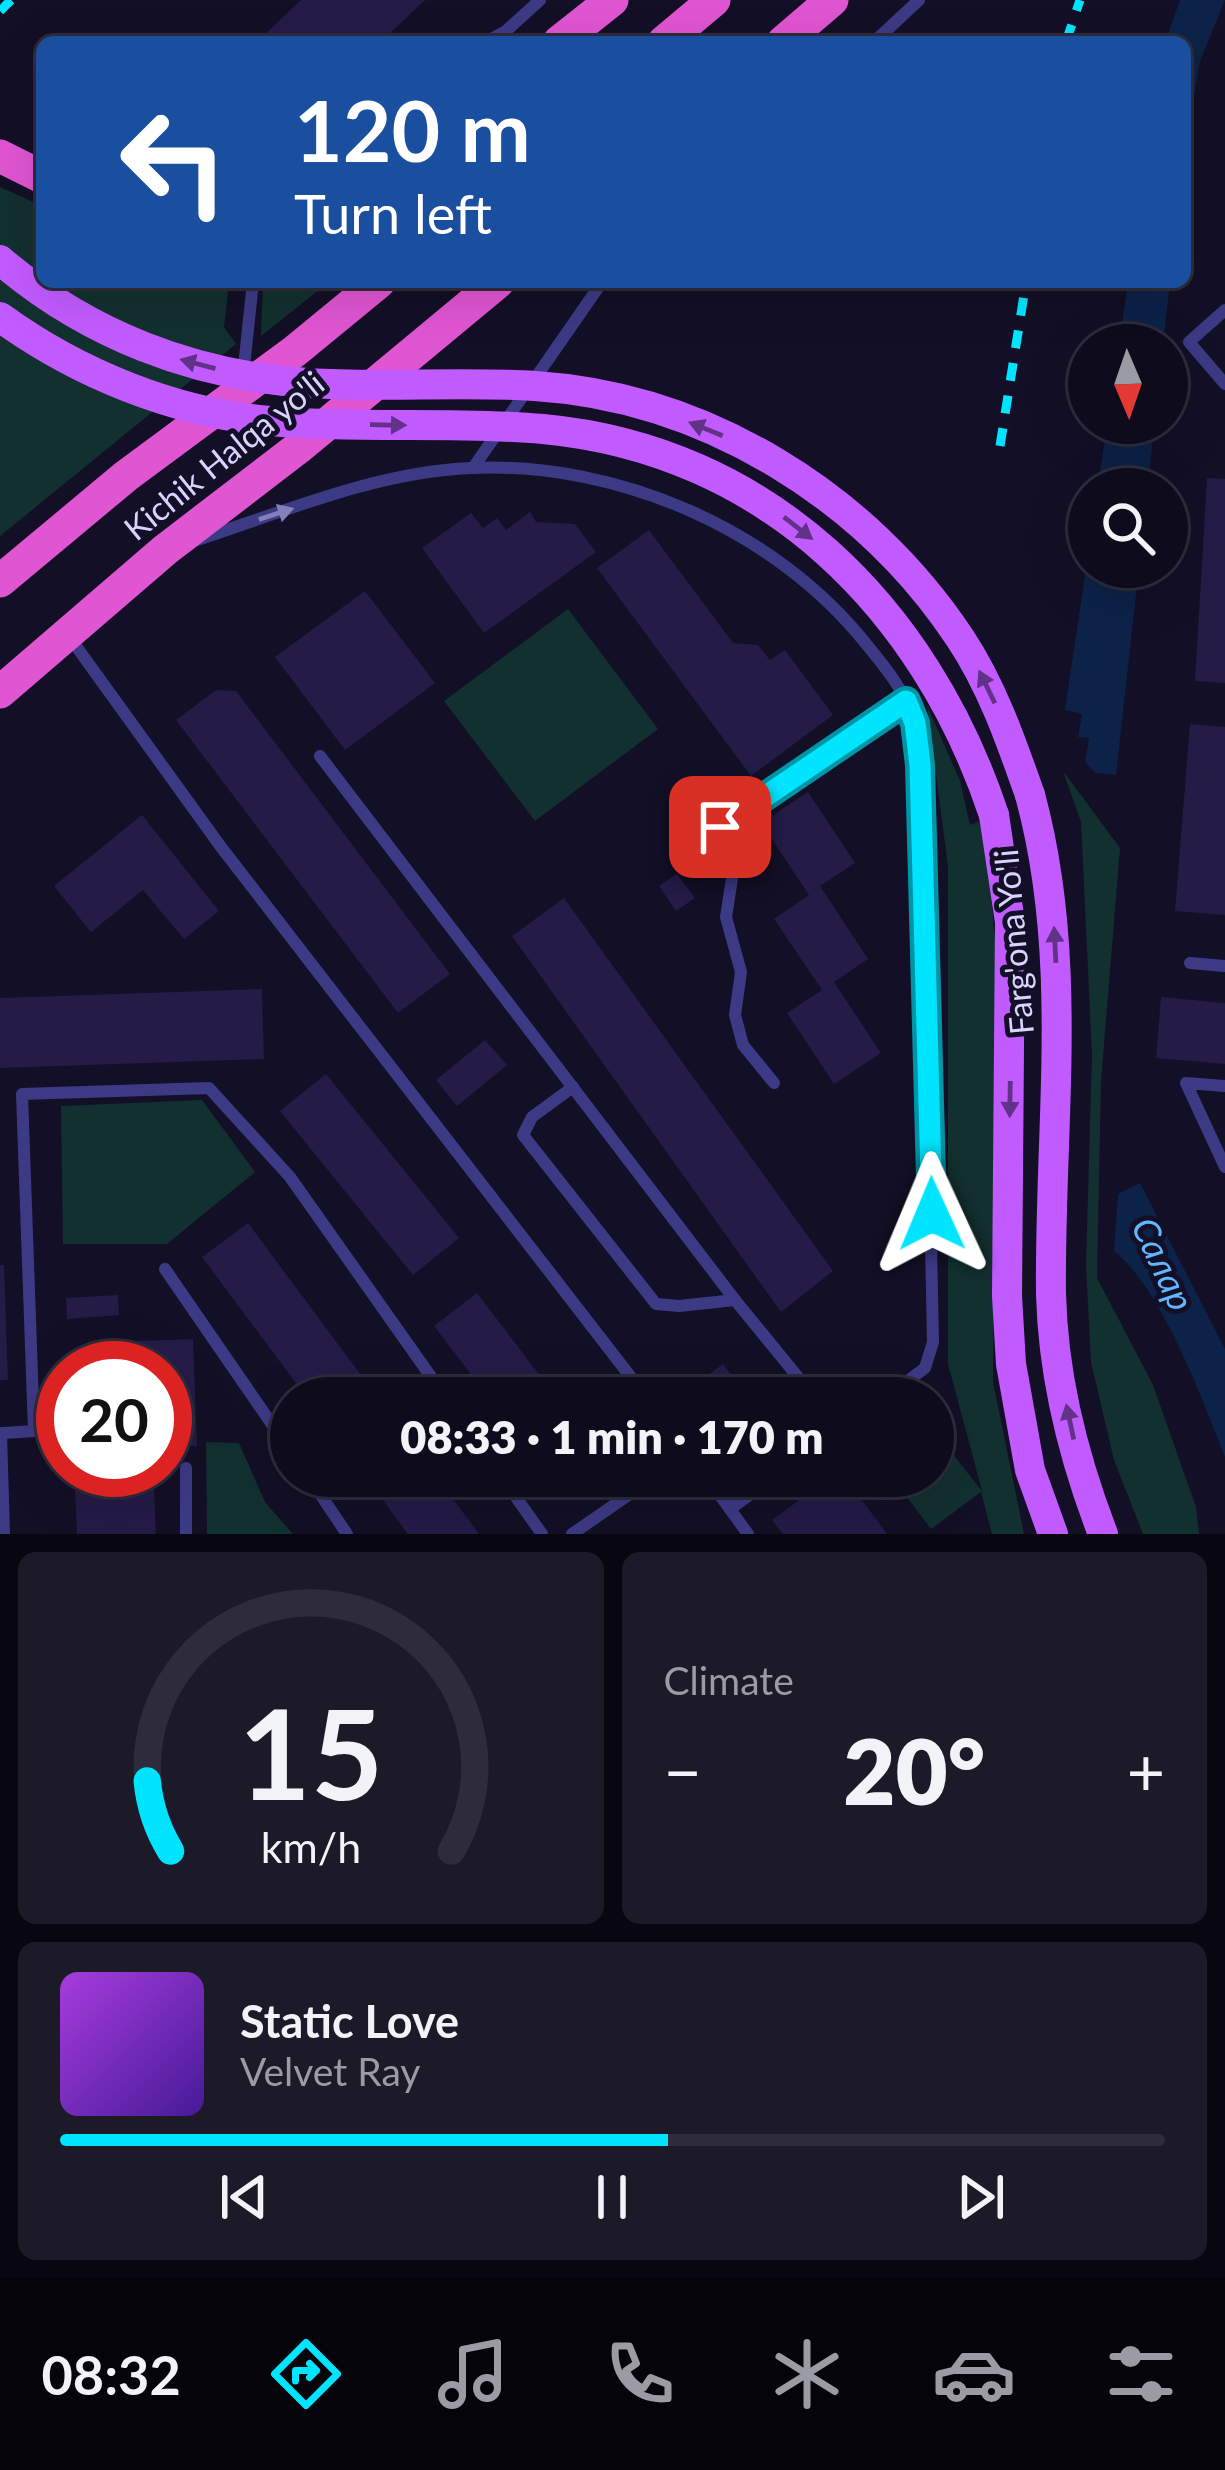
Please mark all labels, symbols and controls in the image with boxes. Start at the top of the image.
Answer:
text: 120 m [294,79,531,180]
icon: left [96,84,252,240]
text: Turn left [294,181,492,246]
north arrow [1068,324,1188,444]
map controls [1068,324,1188,588]
one-way arrow [180,353,217,372]
street label: Kichik Halqa yo'li [115,362,331,548]
one-way arrow [370,415,408,434]
one-way arrow [688,418,724,437]
button: search [1068,468,1188,588]
one-way arrow [259,503,295,522]
one-way arrow [783,515,814,540]
one-way arrow [978,669,998,704]
pin [669,776,771,878]
icon: arrive [687,794,753,860]
street label: Farg'ona Yo'li [985,848,1041,1036]
one-way arrow [1045,925,1064,963]
one-way arrow [1001,1081,1020,1119]
position arrow [869,1151,995,1277]
water label: Салар [1123,1210,1204,1317]
speed limit sign: 20 [36,1341,192,1497]
one-way arrow [1059,1403,1078,1441]
text: 08:33 · 1 min · 170 m [400,1410,824,1464]
text: Climate [664,1657,794,1703]
text: 15 [238,1677,383,1827]
text: 20° [843,1716,985,1824]
text: − [664,1731,702,1810]
text: + [1127,1731,1165,1810]
text: km/h [261,1821,361,1872]
text: Static Love [240,1994,459,2048]
text: Velvet Ray [240,2048,420,2094]
icon: previous [211,2164,277,2230]
icon: pause [579,2164,645,2230]
icon: next [948,2164,1014,2230]
icon: directions [264,2332,348,2416]
icon: music [431,2332,515,2416]
icon: phone [598,2332,682,2416]
icon: climate [765,2332,849,2416]
icon: car [932,2332,1016,2416]
icon: filters [1099,2332,1183,2416]
text: 08:32 [42,2342,181,2407]

